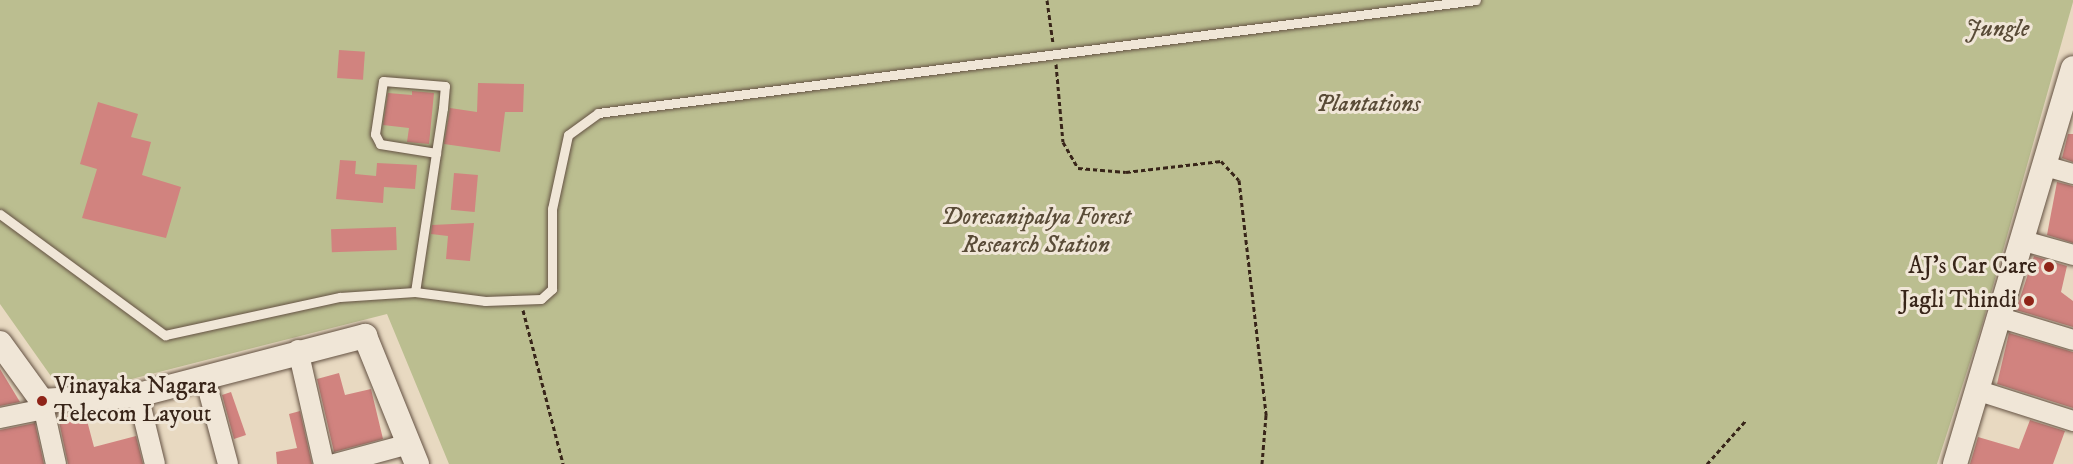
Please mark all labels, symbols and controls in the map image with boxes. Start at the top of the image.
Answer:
park label: Jungle [1965,16,2029,44]
park label: Plantations [1315,91,1421,119]
park label: Doresanipalya Forest Research Station [941,204,1131,260]
place label: AJ's Car Care [1908,253,2037,281]
marker: AJ's Car Care [2042,260,2056,274]
place label: Jagli Thindi [1900,287,2017,315]
marker: Jagli Thindi [2022,294,2036,308]
place label: Vinayaka Nagara Telecom Layout [54,373,217,429]
marker: Vinayaka Nagara Telecom Layout [35,394,49,408]

